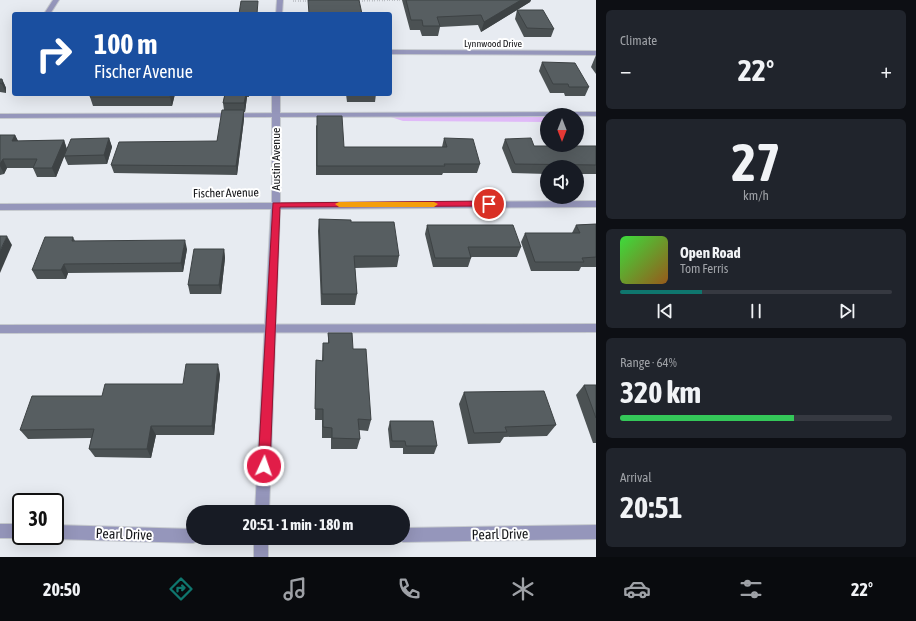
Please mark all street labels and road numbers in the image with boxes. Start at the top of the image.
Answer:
street label: Lynnwood Drive [464,38,523,49]
street label: Austin Avenue [269,128,283,190]
street label: Fischer Avenue [193,185,259,201]
street label: Pearl Drive [95,525,153,543]
street label: Pearl Drive [472,526,528,542]

